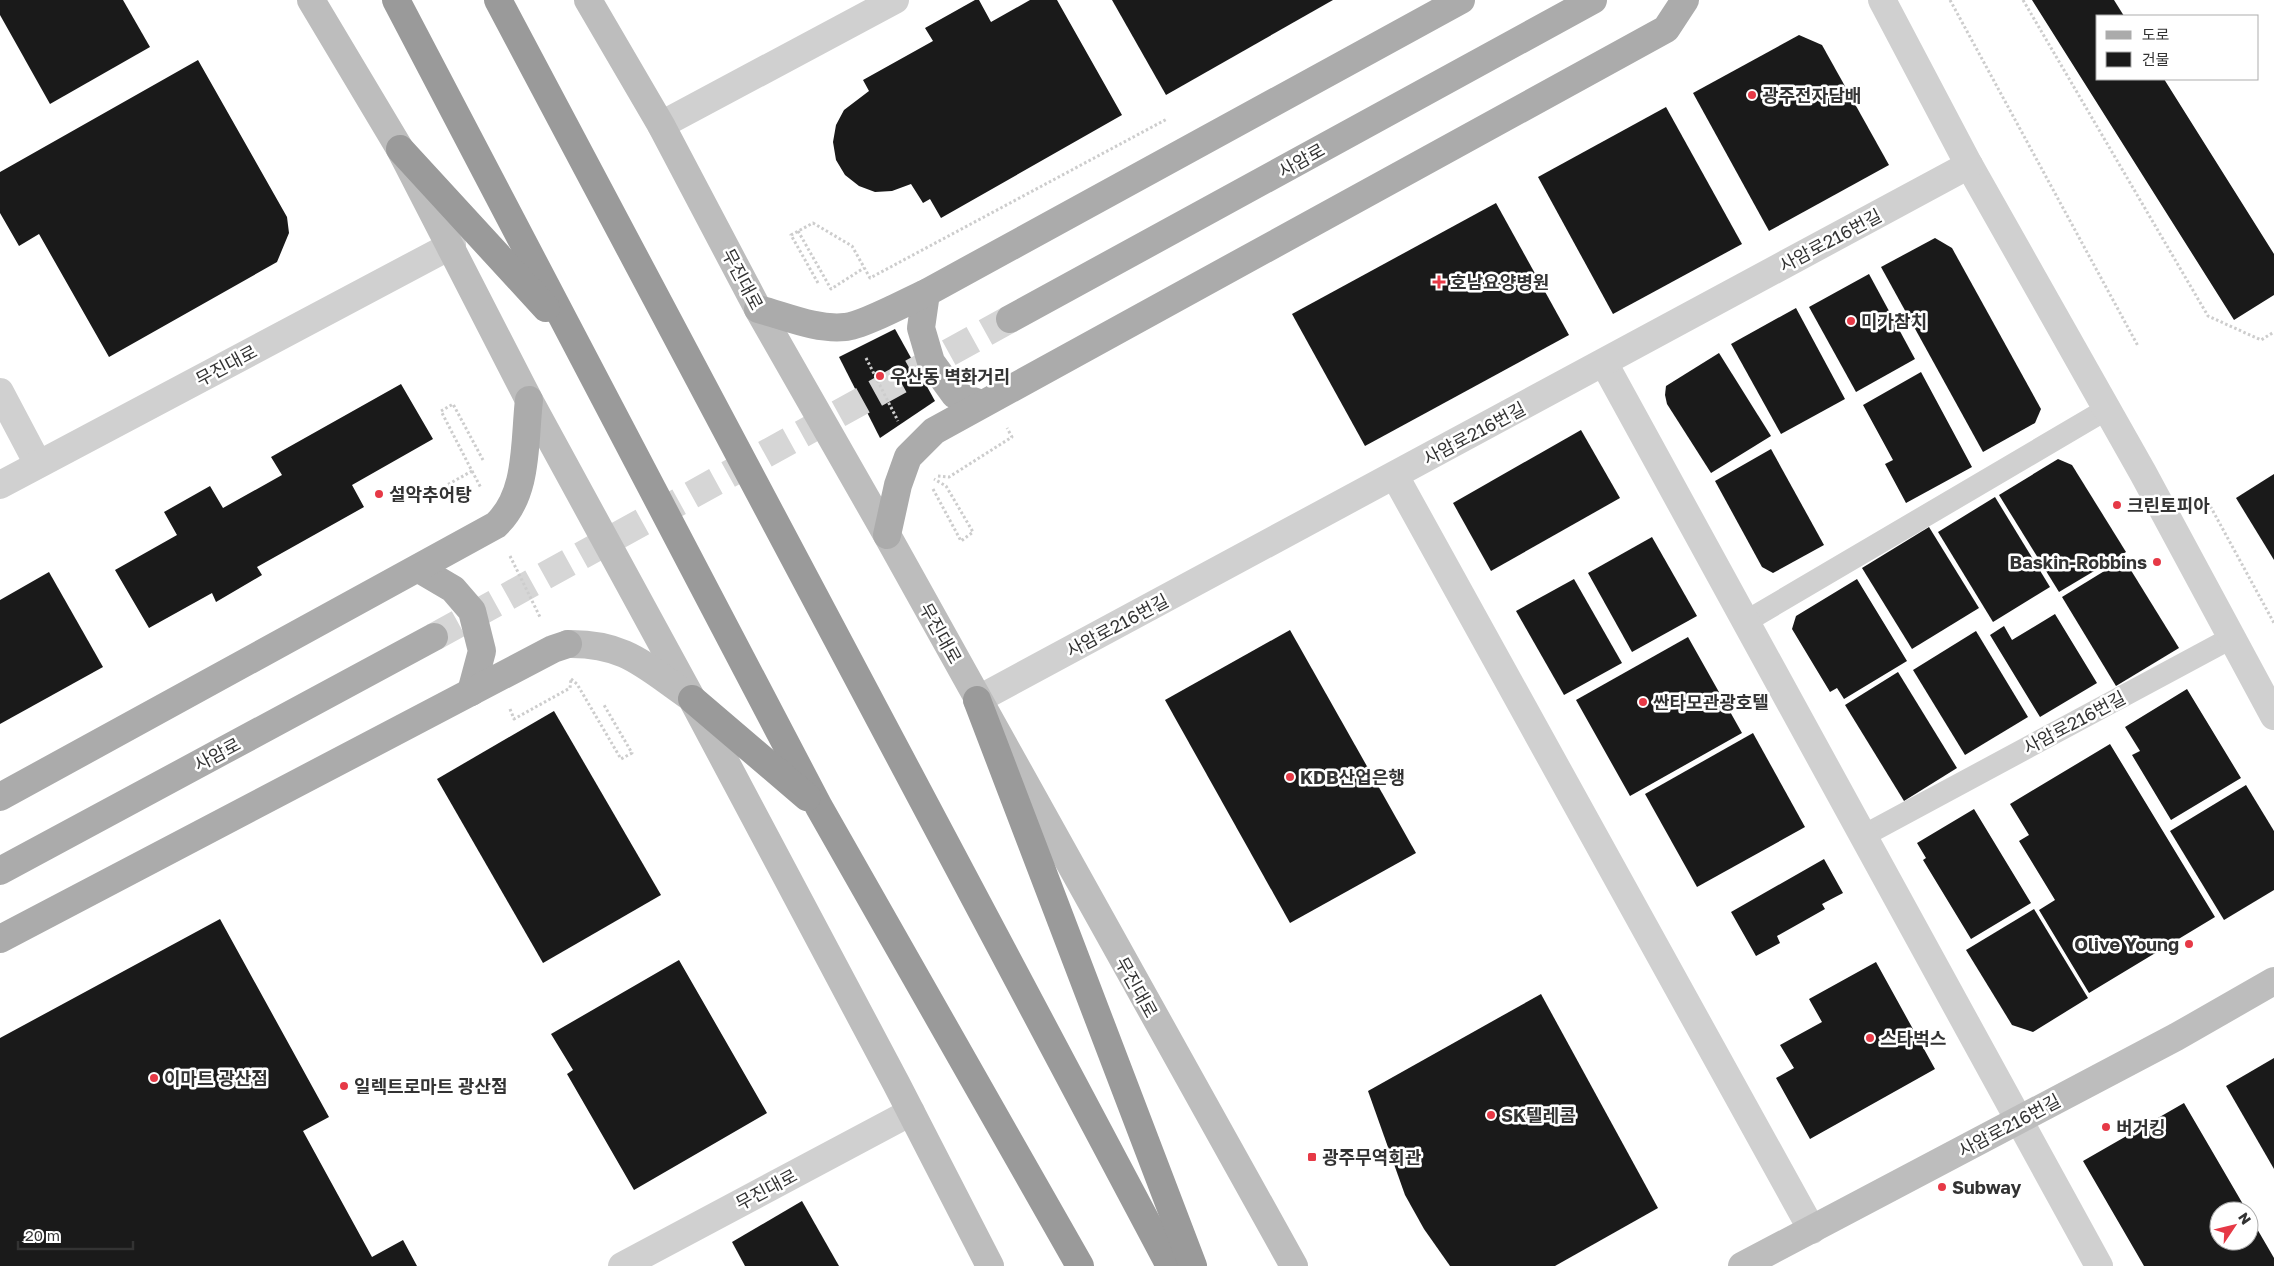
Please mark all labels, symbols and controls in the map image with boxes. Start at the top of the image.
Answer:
legend [2096,15,2259,80]
text: 도로 [2142,25,2170,43]
text: 건물 [2142,50,2170,68]
place label: 광주전자담배 [1762,84,1861,106]
marker: 광주전자담배 [1746,89,1758,101]
street label: 사암로 [1274,138,1328,182]
street label: 사암로216번길 [1775,204,1885,276]
street label: 무진대로 [718,245,768,313]
place label: 호남요양병원 [1450,271,1549,293]
marker: 호남요양병원 [1432,275,1446,289]
place label: 미가참치 [1861,310,1927,332]
marker: 미가참치 [1845,315,1857,327]
street label: 무진대로 [192,340,260,390]
place label: 우산동 벽화거리 [890,365,1010,387]
marker: 우산동 벽화거리 [874,370,886,382]
street label: 사암로216번길 [1419,397,1529,469]
place label: 설악추어탕 [389,483,472,505]
marker: 설악추어탕 [373,488,385,500]
place label: 크린토피아 [2127,494,2210,516]
marker: 크린토피아 [2111,499,2123,511]
place label: Baskin-Robbins [2010,551,2147,573]
marker: Baskin-Robbins [2151,556,2163,568]
street label: 사암로216번길 [1062,589,1172,661]
street label: 무진대로 [915,599,967,667]
street label: 사암로216번길 [2019,686,2129,758]
place label: 싼타모관광호텔 [1653,691,1769,713]
marker: 싼타모관광호텔 [1637,696,1649,708]
street label: 사암로 [190,733,244,775]
place label: KDB산업은행 [1300,766,1405,788]
marker: KDB산업은행 [1284,771,1296,783]
place label: Olive Young [2074,933,2179,955]
marker: Olive Young [2183,938,2195,950]
street label: 무진대로 [1111,953,1163,1021]
place label: 스타벅스 [1880,1027,1946,1049]
marker: 스타벅스 [1864,1032,1876,1044]
place label: 이마트 광산점 [164,1067,268,1089]
marker: 이마트 광산점 [148,1072,160,1084]
place label: 일렉트로마트 광산점 [354,1075,508,1097]
marker: 일렉트로마트 광산점 [338,1080,350,1092]
street label: 사암로216번길 [1954,1089,2064,1161]
place label: SK텔레콤 [1501,1104,1576,1126]
marker: SK텔레콤 [1485,1109,1497,1121]
place label: 버거킹 [2116,1116,2166,1138]
marker: 버거킹 [2100,1121,2112,1133]
place label: 광주무역회관 [1322,1146,1422,1168]
marker: 광주무역회관 [1306,1151,1318,1163]
street label: 무진대로 [732,1164,800,1214]
place label: Subway [1952,1176,2021,1198]
marker: Subway [1936,1181,1948,1193]
north arrow [2209,1201,2259,1251]
text: N [2235,1209,2255,1227]
scale bar [18,1218,132,1250]
text: 20 m [25,1226,60,1244]

